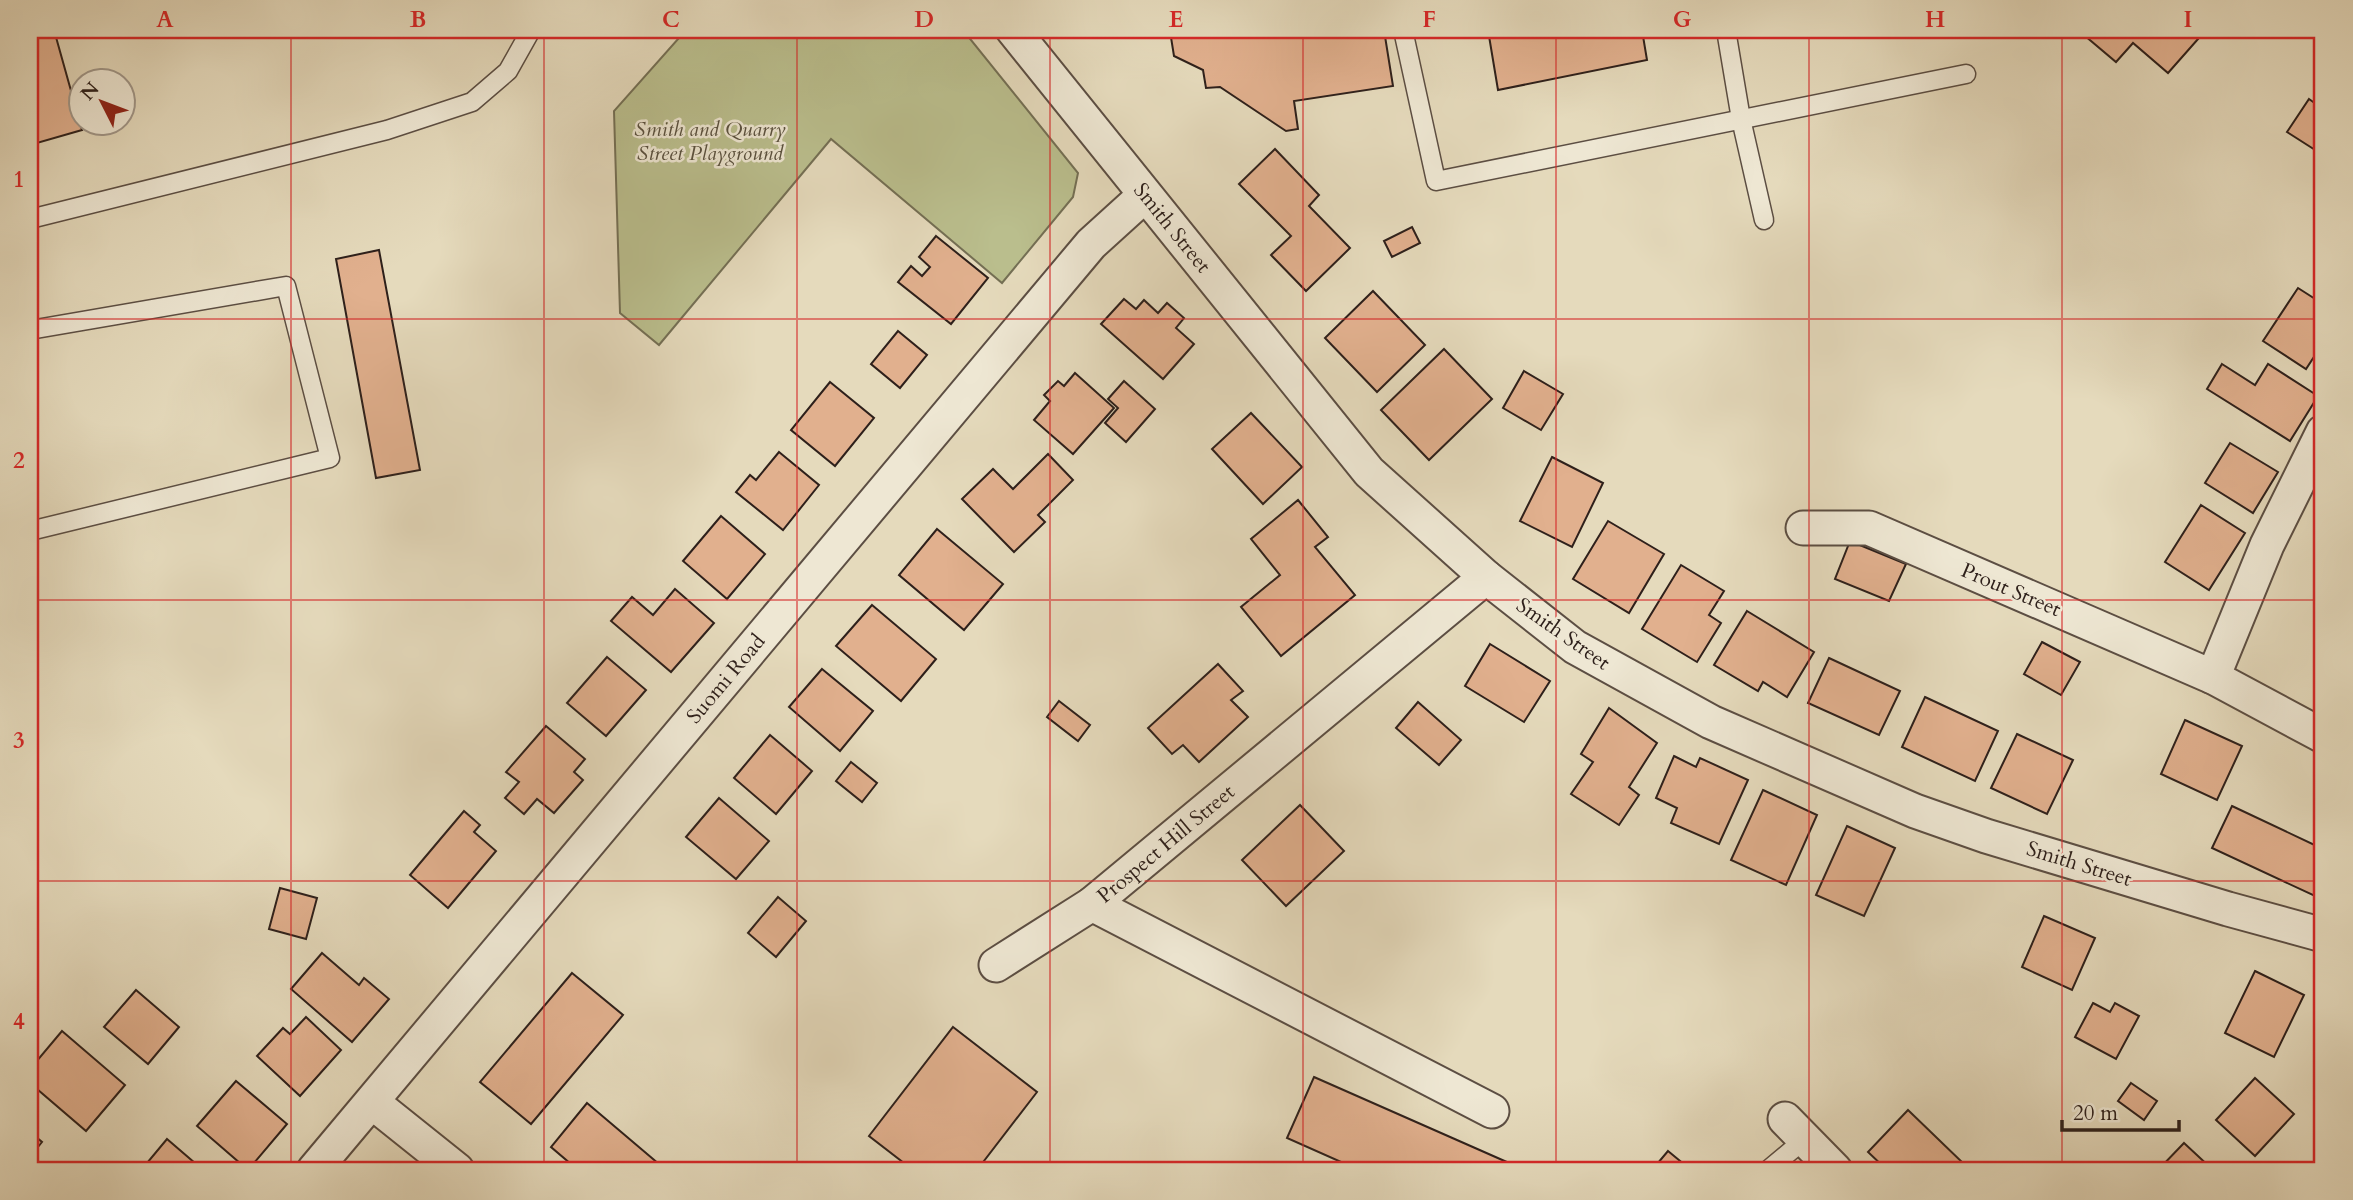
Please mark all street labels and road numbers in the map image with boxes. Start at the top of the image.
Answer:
street label: Smith Street [1127,177,1218,280]
street label: Prout Street [1957,556,2066,624]
street label: Smith Street [1510,591,1616,677]
street label: Suomi Road [680,628,772,730]
street label: Prospect Hill Street [1091,778,1241,910]
street label: Smith Street [2023,834,2135,894]

